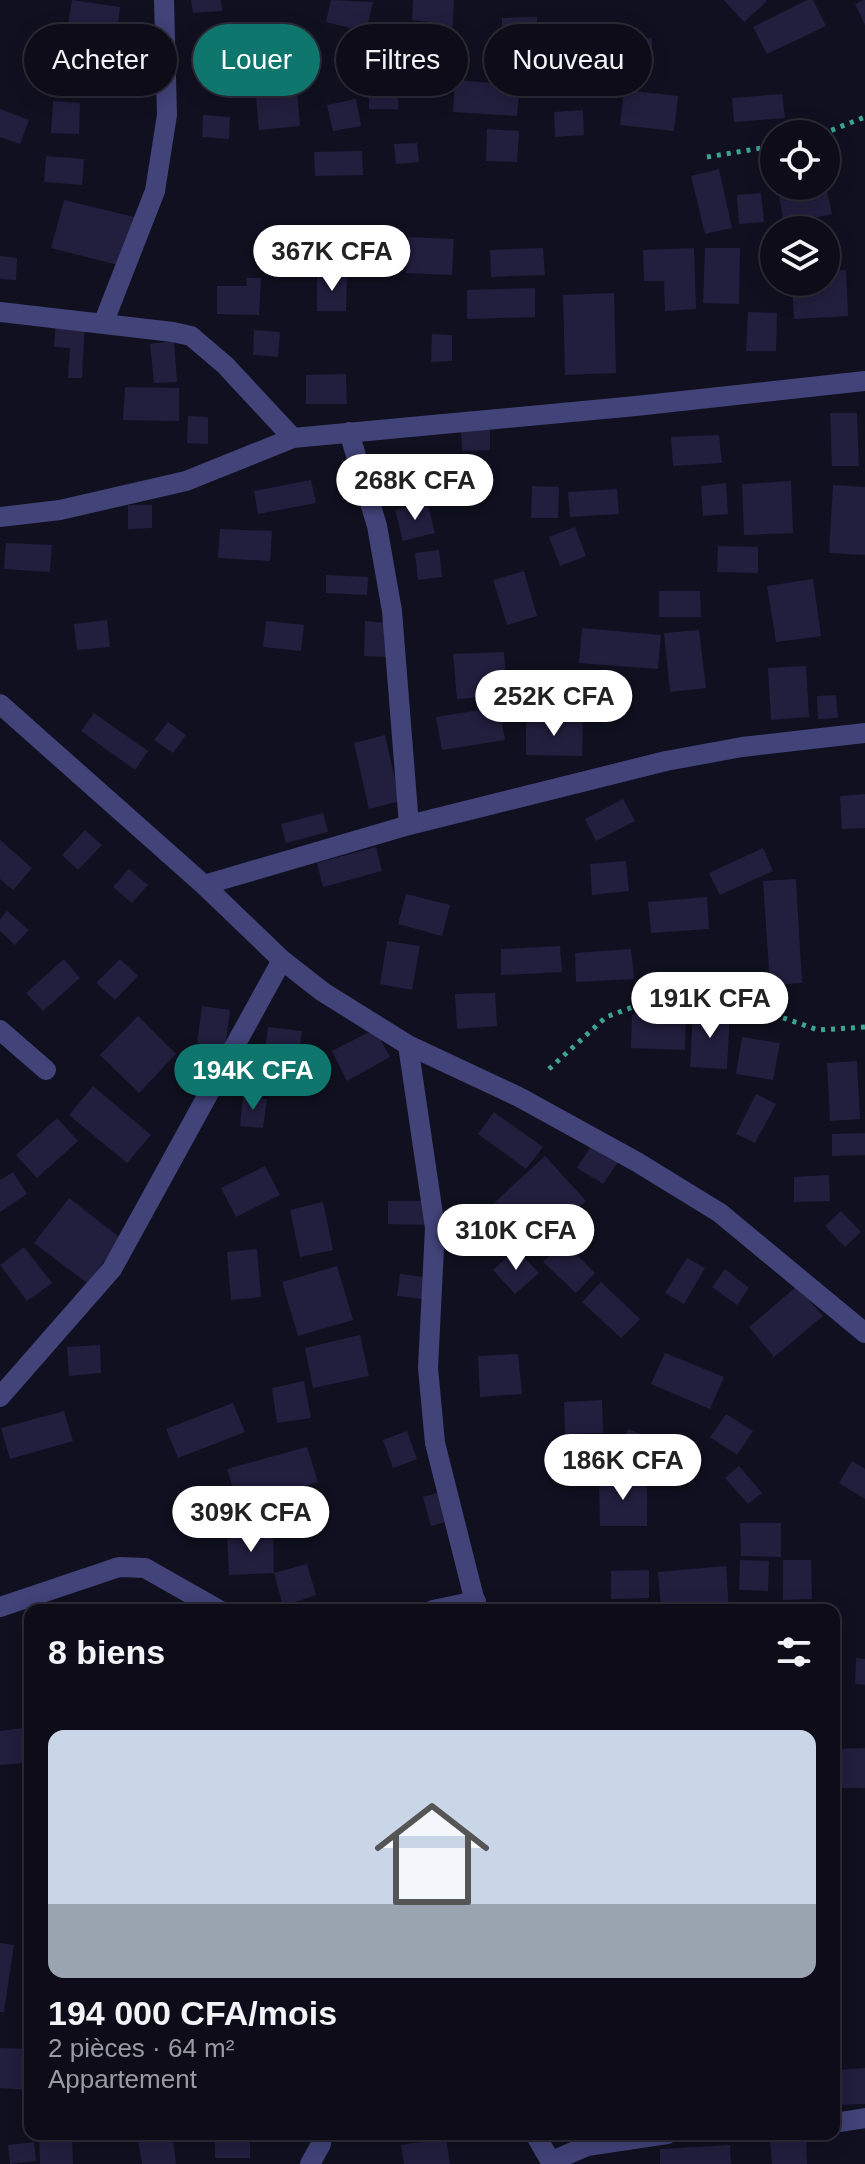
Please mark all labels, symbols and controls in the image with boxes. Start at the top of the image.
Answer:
chip: Acheter [24,24,177,96]
chip: Louer [193,24,320,96]
chip: Filtres [336,24,468,96]
chip: Nouveau [484,24,652,96]
map controls [760,120,840,296]
button: locate [760,120,840,200]
button: layers [760,216,840,296]
pin: 367K CFA [249,225,415,293]
text: 367K CFA [271,236,393,266]
pin: 268K CFA [332,454,498,522]
text: 268K CFA [354,465,476,495]
pin: 252K CFA [471,670,637,738]
text: 252K CFA [493,681,615,711]
pin: 191K CFA [627,972,793,1040]
text: 191K CFA [649,983,771,1013]
pin: 194K CFA [170,1044,336,1112]
text: 194K CFA [192,1055,314,1085]
pin: 310K CFA [433,1204,599,1272]
text: 310K CFA [455,1215,577,1245]
pin: 186K CFA [540,1434,706,1502]
text: 186K CFA [562,1445,684,1475]
pin: 309K CFA [168,1486,334,1554]
text: 309K CFA [190,1497,312,1527]
icon: filters [772,1630,816,1674]
text: 8 biens [48,1633,165,1671]
icon: home [360,1782,504,1926]
text: 194 000 CFA/mois [48,1994,337,2032]
text: 2 pièces · 64 m² [48,2033,234,2063]
text: Appartement [48,2064,197,2094]

